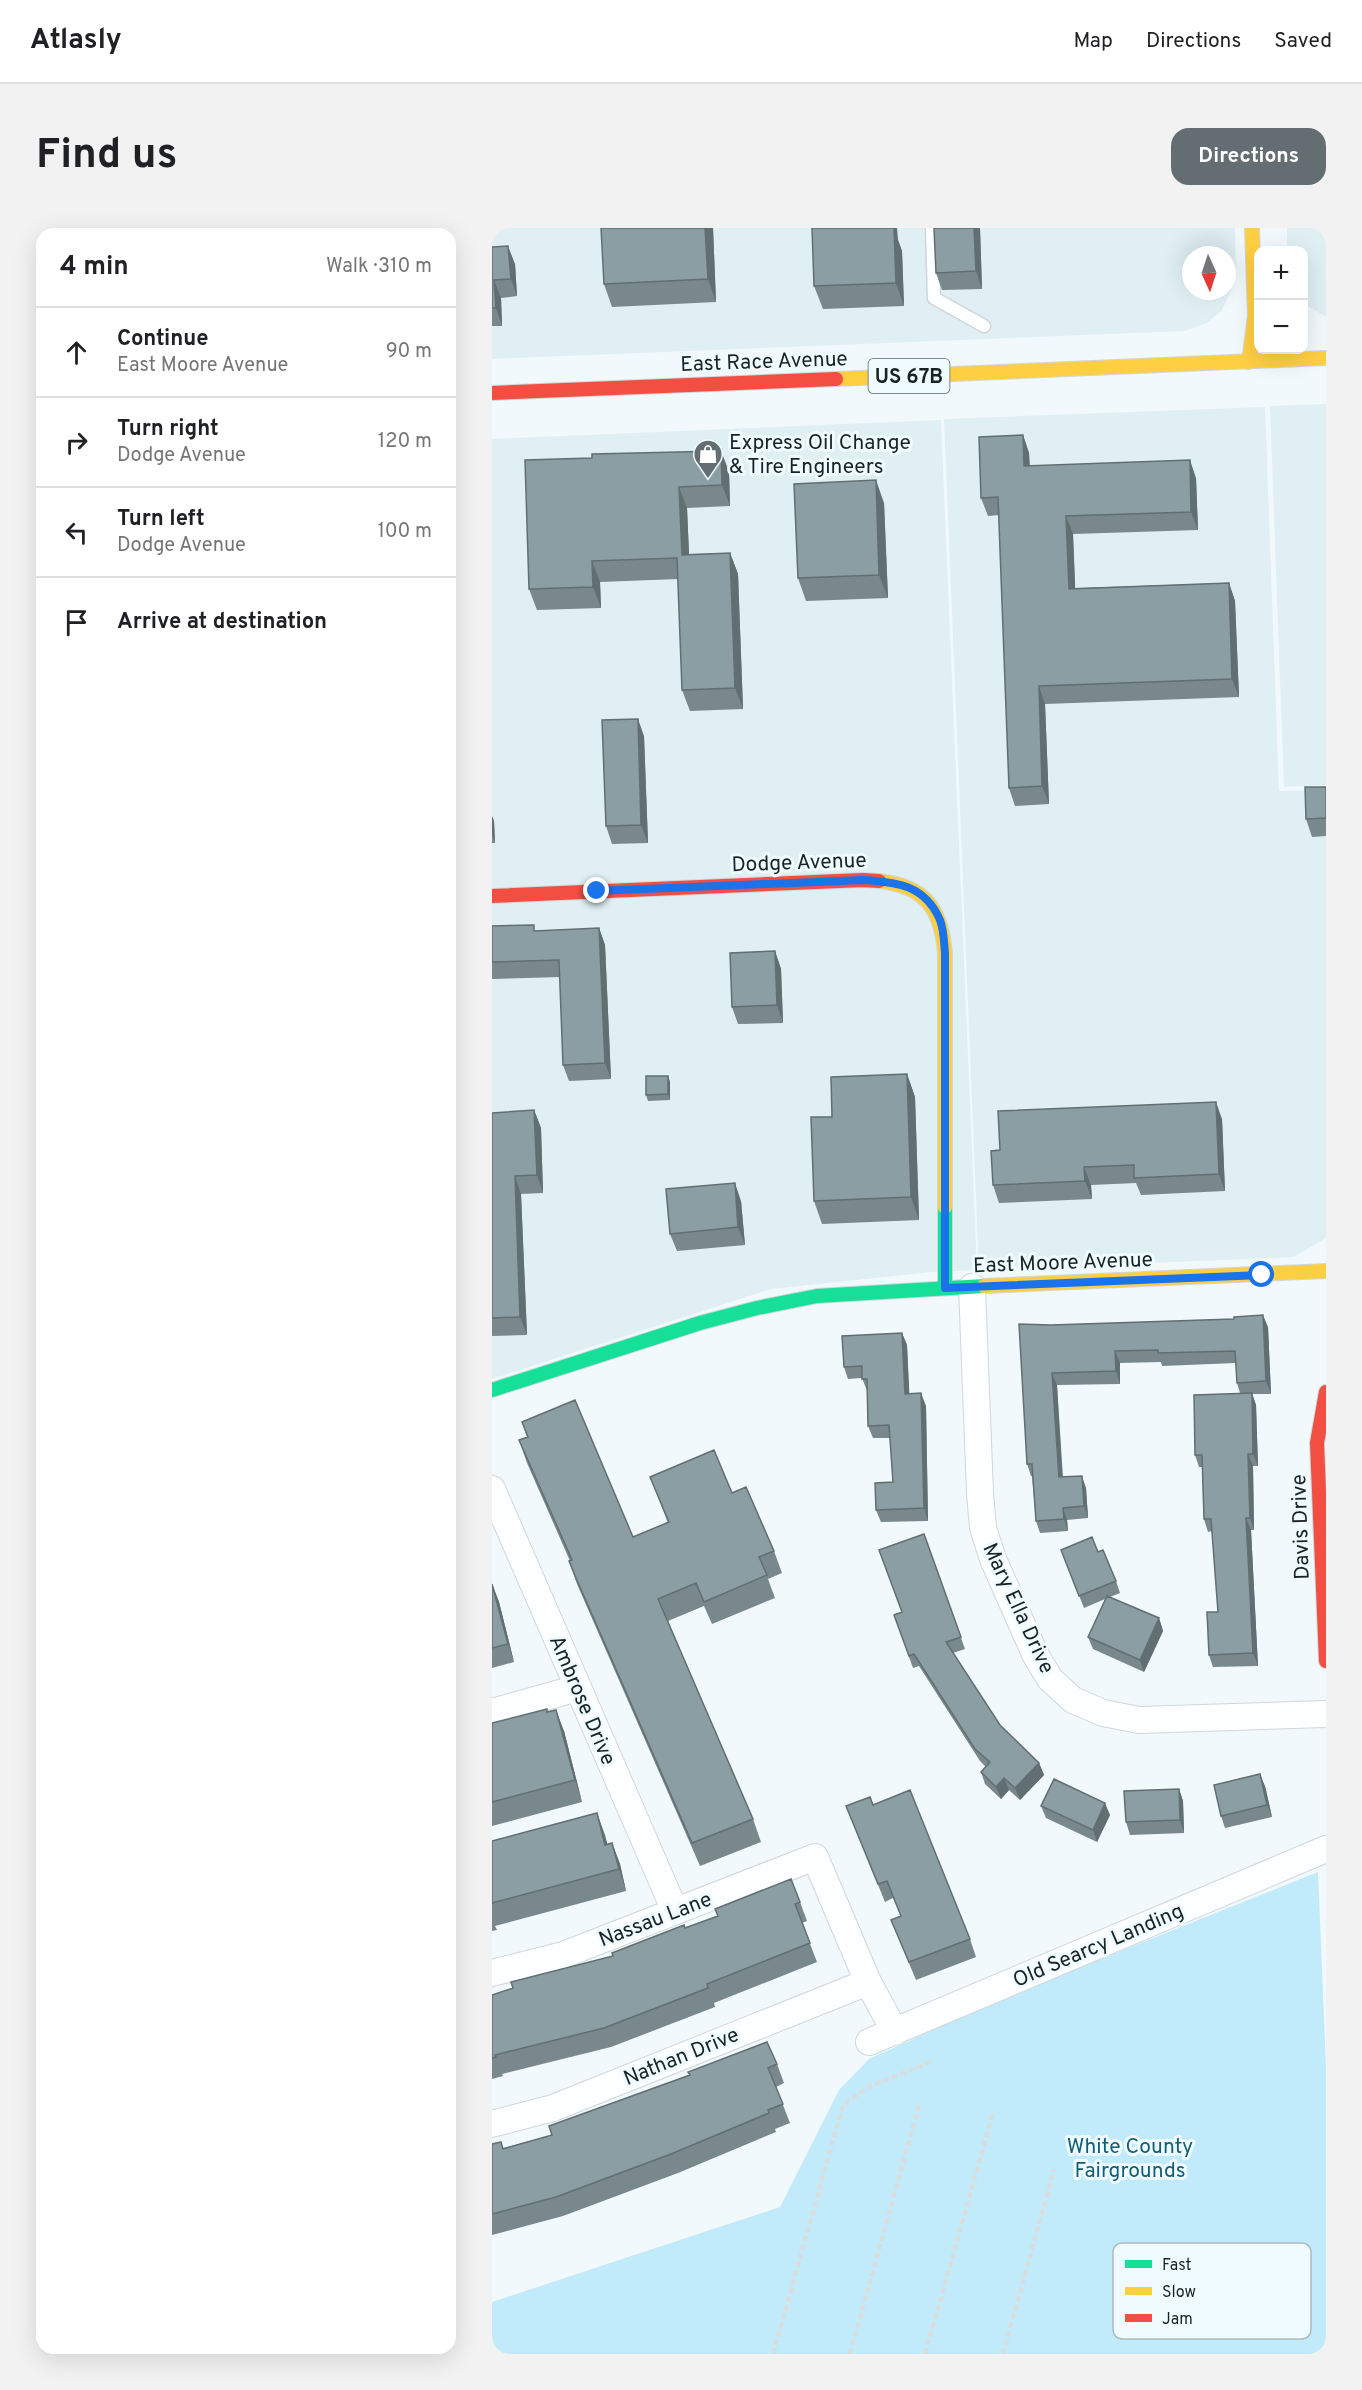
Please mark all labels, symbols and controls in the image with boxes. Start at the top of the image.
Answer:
text: Atlasly [30,23,122,59]
text: Map [1073,28,1113,55]
text: Directions [1146,28,1241,55]
text: Saved [1274,28,1332,55]
button: Directions [1171,128,1326,185]
text: Find us [36,130,177,183]
north arrow [1182,246,1236,300]
map controls [1254,246,1308,354]
button: + [1254,246,1308,300]
text: 4 min [60,251,129,284]
text: Walk · 310 m [326,254,432,280]
button: − [1254,300,1308,354]
text: Continue [117,326,208,353]
icon: ahead [60,336,93,369]
text: 90 m [386,339,432,365]
street label: East Race Avenue [680,346,848,379]
text: East Moore Avenue [117,353,288,379]
road number: US 67B [868,359,950,393]
text: Turn right [117,416,219,443]
icon: right [60,426,93,459]
text: 120 m [378,429,432,455]
place label: Express Oil Change & Tire Engineers [729,430,911,481]
shop icon: Express Oil Change & Tire Engineers [692,438,724,480]
text: Dodge Avenue [117,443,246,469]
text: Turn left [117,506,205,533]
icon: left [60,516,93,549]
text: 100 m [377,519,432,545]
text: Dodge Avenue [117,533,246,559]
icon: arrive [60,606,93,639]
text: Arrive at destination [117,609,327,636]
street label: Dodge Avenue [731,848,867,879]
route end [583,877,609,903]
street label: East Moore Avenue [973,1247,1153,1280]
route start [1248,1261,1274,1287]
street label: Davis Drive [1286,1474,1317,1580]
street label: Mary Ella Drive [976,1539,1060,1678]
street label: Ambrose Drive [542,1632,621,1770]
street label: Nassau Lane [595,1886,716,1954]
street label: Old Searcy Landing [1009,1898,1188,1995]
street label: Nathan Drive [620,2022,743,2093]
park label: White County Fairgrounds [1067,2134,1193,2185]
legend [1113,2243,1311,2339]
text: Fast [1162,2256,1192,2276]
text: Slow [1162,2283,1196,2303]
text: Jam [1162,2310,1193,2330]

